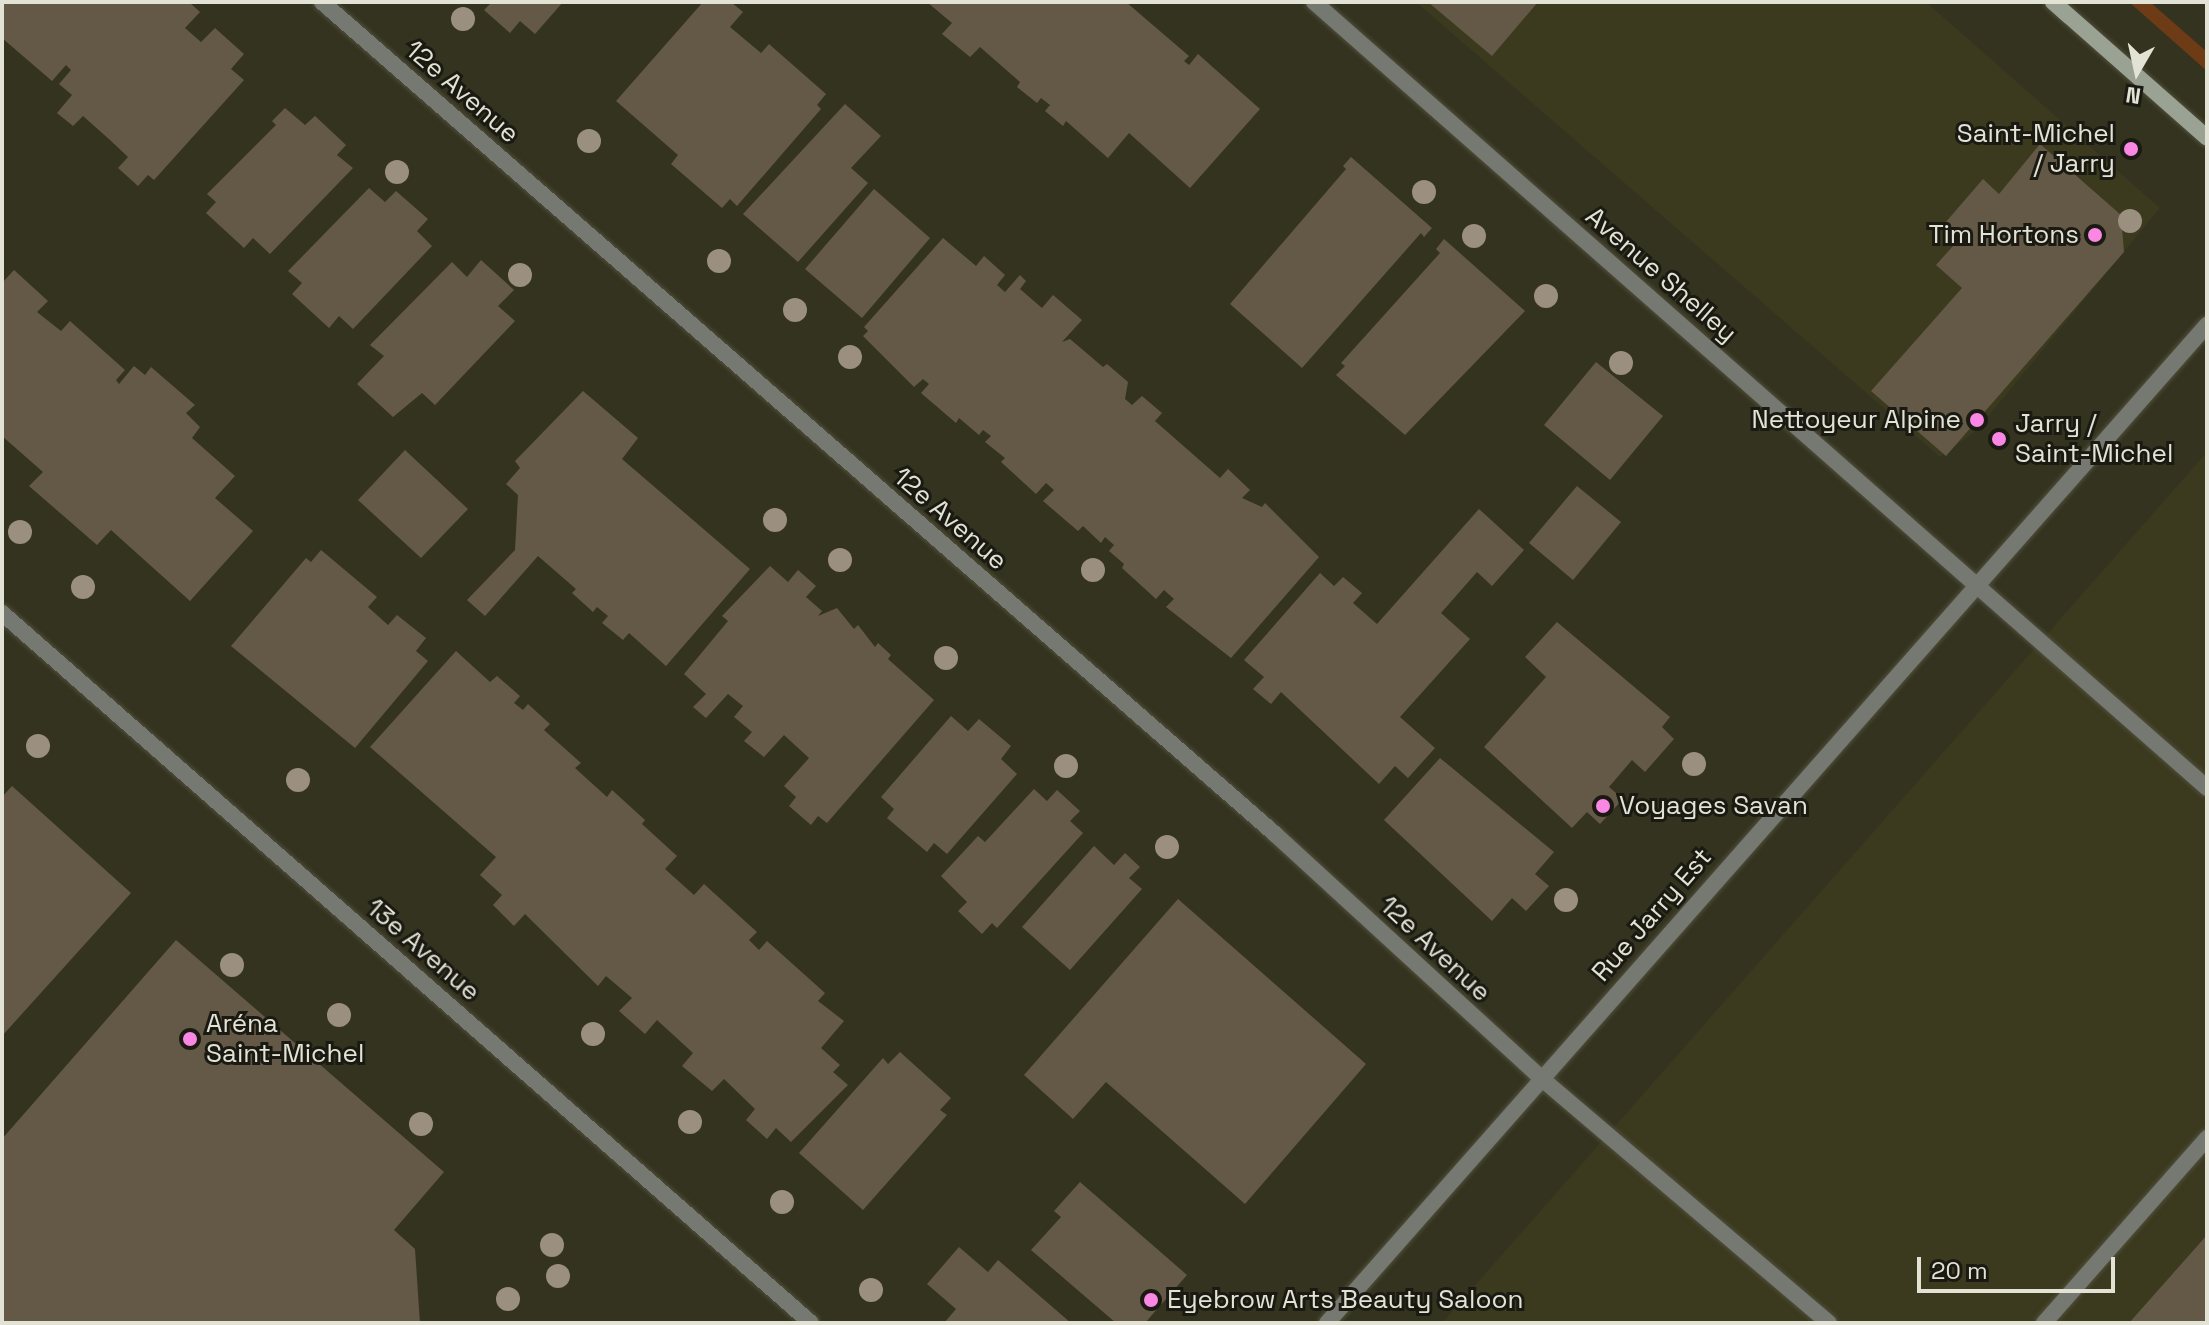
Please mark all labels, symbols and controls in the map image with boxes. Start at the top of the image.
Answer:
north arrow [2097,32,2177,112]
street label: 12e Avenue [399,34,525,150]
text: N [2124,81,2143,111]
place label: Saint-Michel / Jarry [1957,118,2115,180]
marker: Saint-Michel / Jarry [2122,140,2140,158]
street label: Avenue Shelley [1579,201,1743,349]
place label: Tim Hortons [1928,219,2079,251]
marker: Tim Hortons [2086,226,2104,244]
place label: Nettoyeur Alpine [1751,404,1961,436]
place label: Jarry / Saint-Michel [2015,408,2173,470]
marker: Nettoyeur Alpine [1968,411,1986,429]
marker: Jarry / Saint-Michel [1990,430,2008,448]
street label: 12e Avenue [887,461,1013,577]
place label: Voyages Savan [1619,790,1808,822]
marker: Voyages Savan [1594,797,1612,815]
street label: Rue Jarry Est [1586,842,1718,988]
street label: 12e Avenue [1373,890,1497,1008]
street label: 13e Avenue [360,892,486,1008]
place label: Aréna Saint-Michel [206,1008,364,1070]
marker: Aréna Saint-Michel [181,1030,199,1048]
scale bar [1921,1241,2119,1291]
text: 20 m [1931,1255,1988,1286]
place label: Eyebrow Arts Beauty Saloon [1167,1284,1524,1316]
marker: Eyebrow Arts Beauty Saloon [1142,1291,1160,1309]

